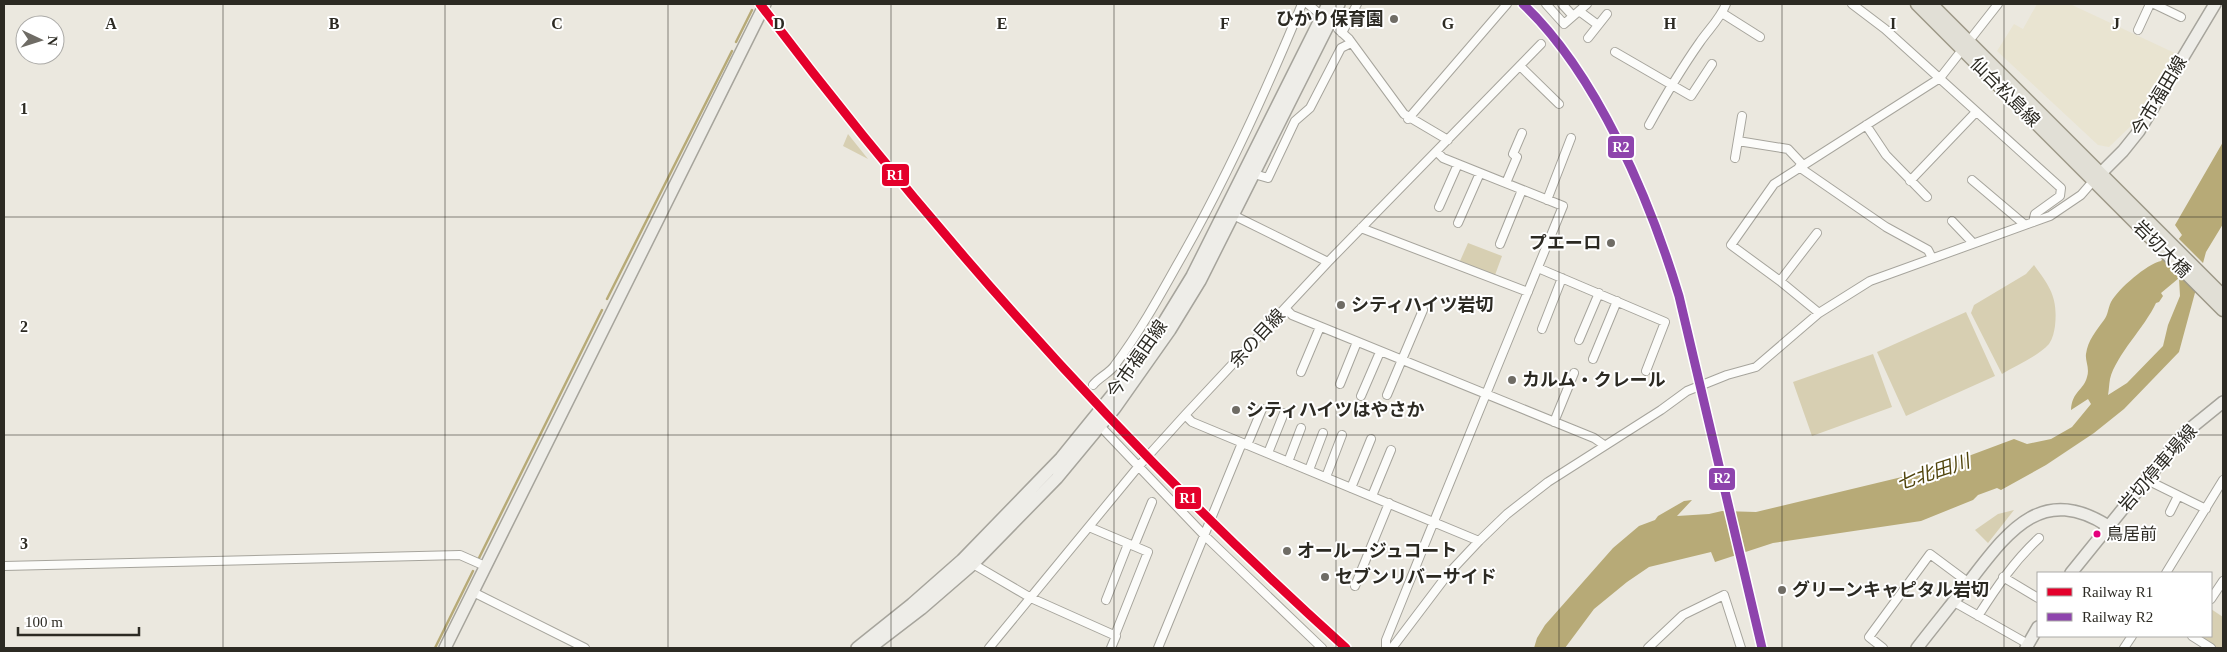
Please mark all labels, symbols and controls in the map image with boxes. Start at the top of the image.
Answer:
place label: ひかり保育園 [1276,9,1384,29]
marker: ひかり保育園 [1388,13,1400,25]
north arrow [15,15,65,65]
text: A [105,15,117,32]
text: B [329,15,340,32]
text: C [551,15,563,32]
text: D [773,15,785,32]
text: E [997,15,1007,32]
text: F [1220,15,1230,32]
text: G [1442,15,1455,32]
text: H [1664,15,1677,32]
text: I [1890,15,1896,32]
text: J [2112,15,2120,32]
text: N [45,35,60,46]
street label: 今市福田線 [2127,52,2191,140]
street label: 仙台松島線 [1966,53,2044,131]
text: 1 [20,100,28,117]
line badge: R2 [1607,135,1635,159]
text: R2 [1612,140,1630,155]
line badge: R1 [881,163,910,187]
text: R1 [886,168,904,183]
street label: 岩切大橋 [2129,216,2195,282]
place label: プエーロ [1529,233,1601,253]
marker: プエーロ [1605,237,1617,249]
place label: シティハイツ岩切 [1351,295,1494,315]
marker: シティハイツ岩切 [1335,299,1347,311]
street label: 余の目線 [1225,305,1289,371]
street label: 今市福田線 [1103,316,1171,402]
text: 2 [20,318,28,335]
place label: カルム・クレール [1522,370,1666,390]
marker: カルム・クレール [1506,374,1518,386]
place label: シティハイツはやさか [1246,400,1425,420]
marker: シティハイツはやさか [1230,404,1242,416]
street label: 岩切停車場線 [2115,421,2201,515]
water label: 七北田川 [1894,450,1974,494]
line badge: R2 [1708,467,1736,491]
text: R2 [1713,471,1731,486]
line badge: R1 [1174,486,1202,510]
text: R1 [1179,491,1197,506]
place label: 鳥居前 [2106,525,2157,544]
marker: 鳥居前 [2092,529,2102,539]
text: 3 [20,535,28,552]
place label: オールージュコート [1297,541,1457,561]
marker: オールージュコート [1281,545,1293,557]
place label: セブンリバーサイド [1335,567,1497,587]
marker: セブンリバーサイド [1319,571,1331,583]
legend [2037,572,2212,637]
place label: グリーンキャピタル岩切 [1792,580,1989,600]
marker: グリーンキャピタル岩切 [1776,584,1788,596]
text: Railway R1 [2082,584,2153,600]
scale bar [18,604,139,636]
text: Railway R2 [2082,609,2153,625]
text: 100 m [25,614,63,630]

